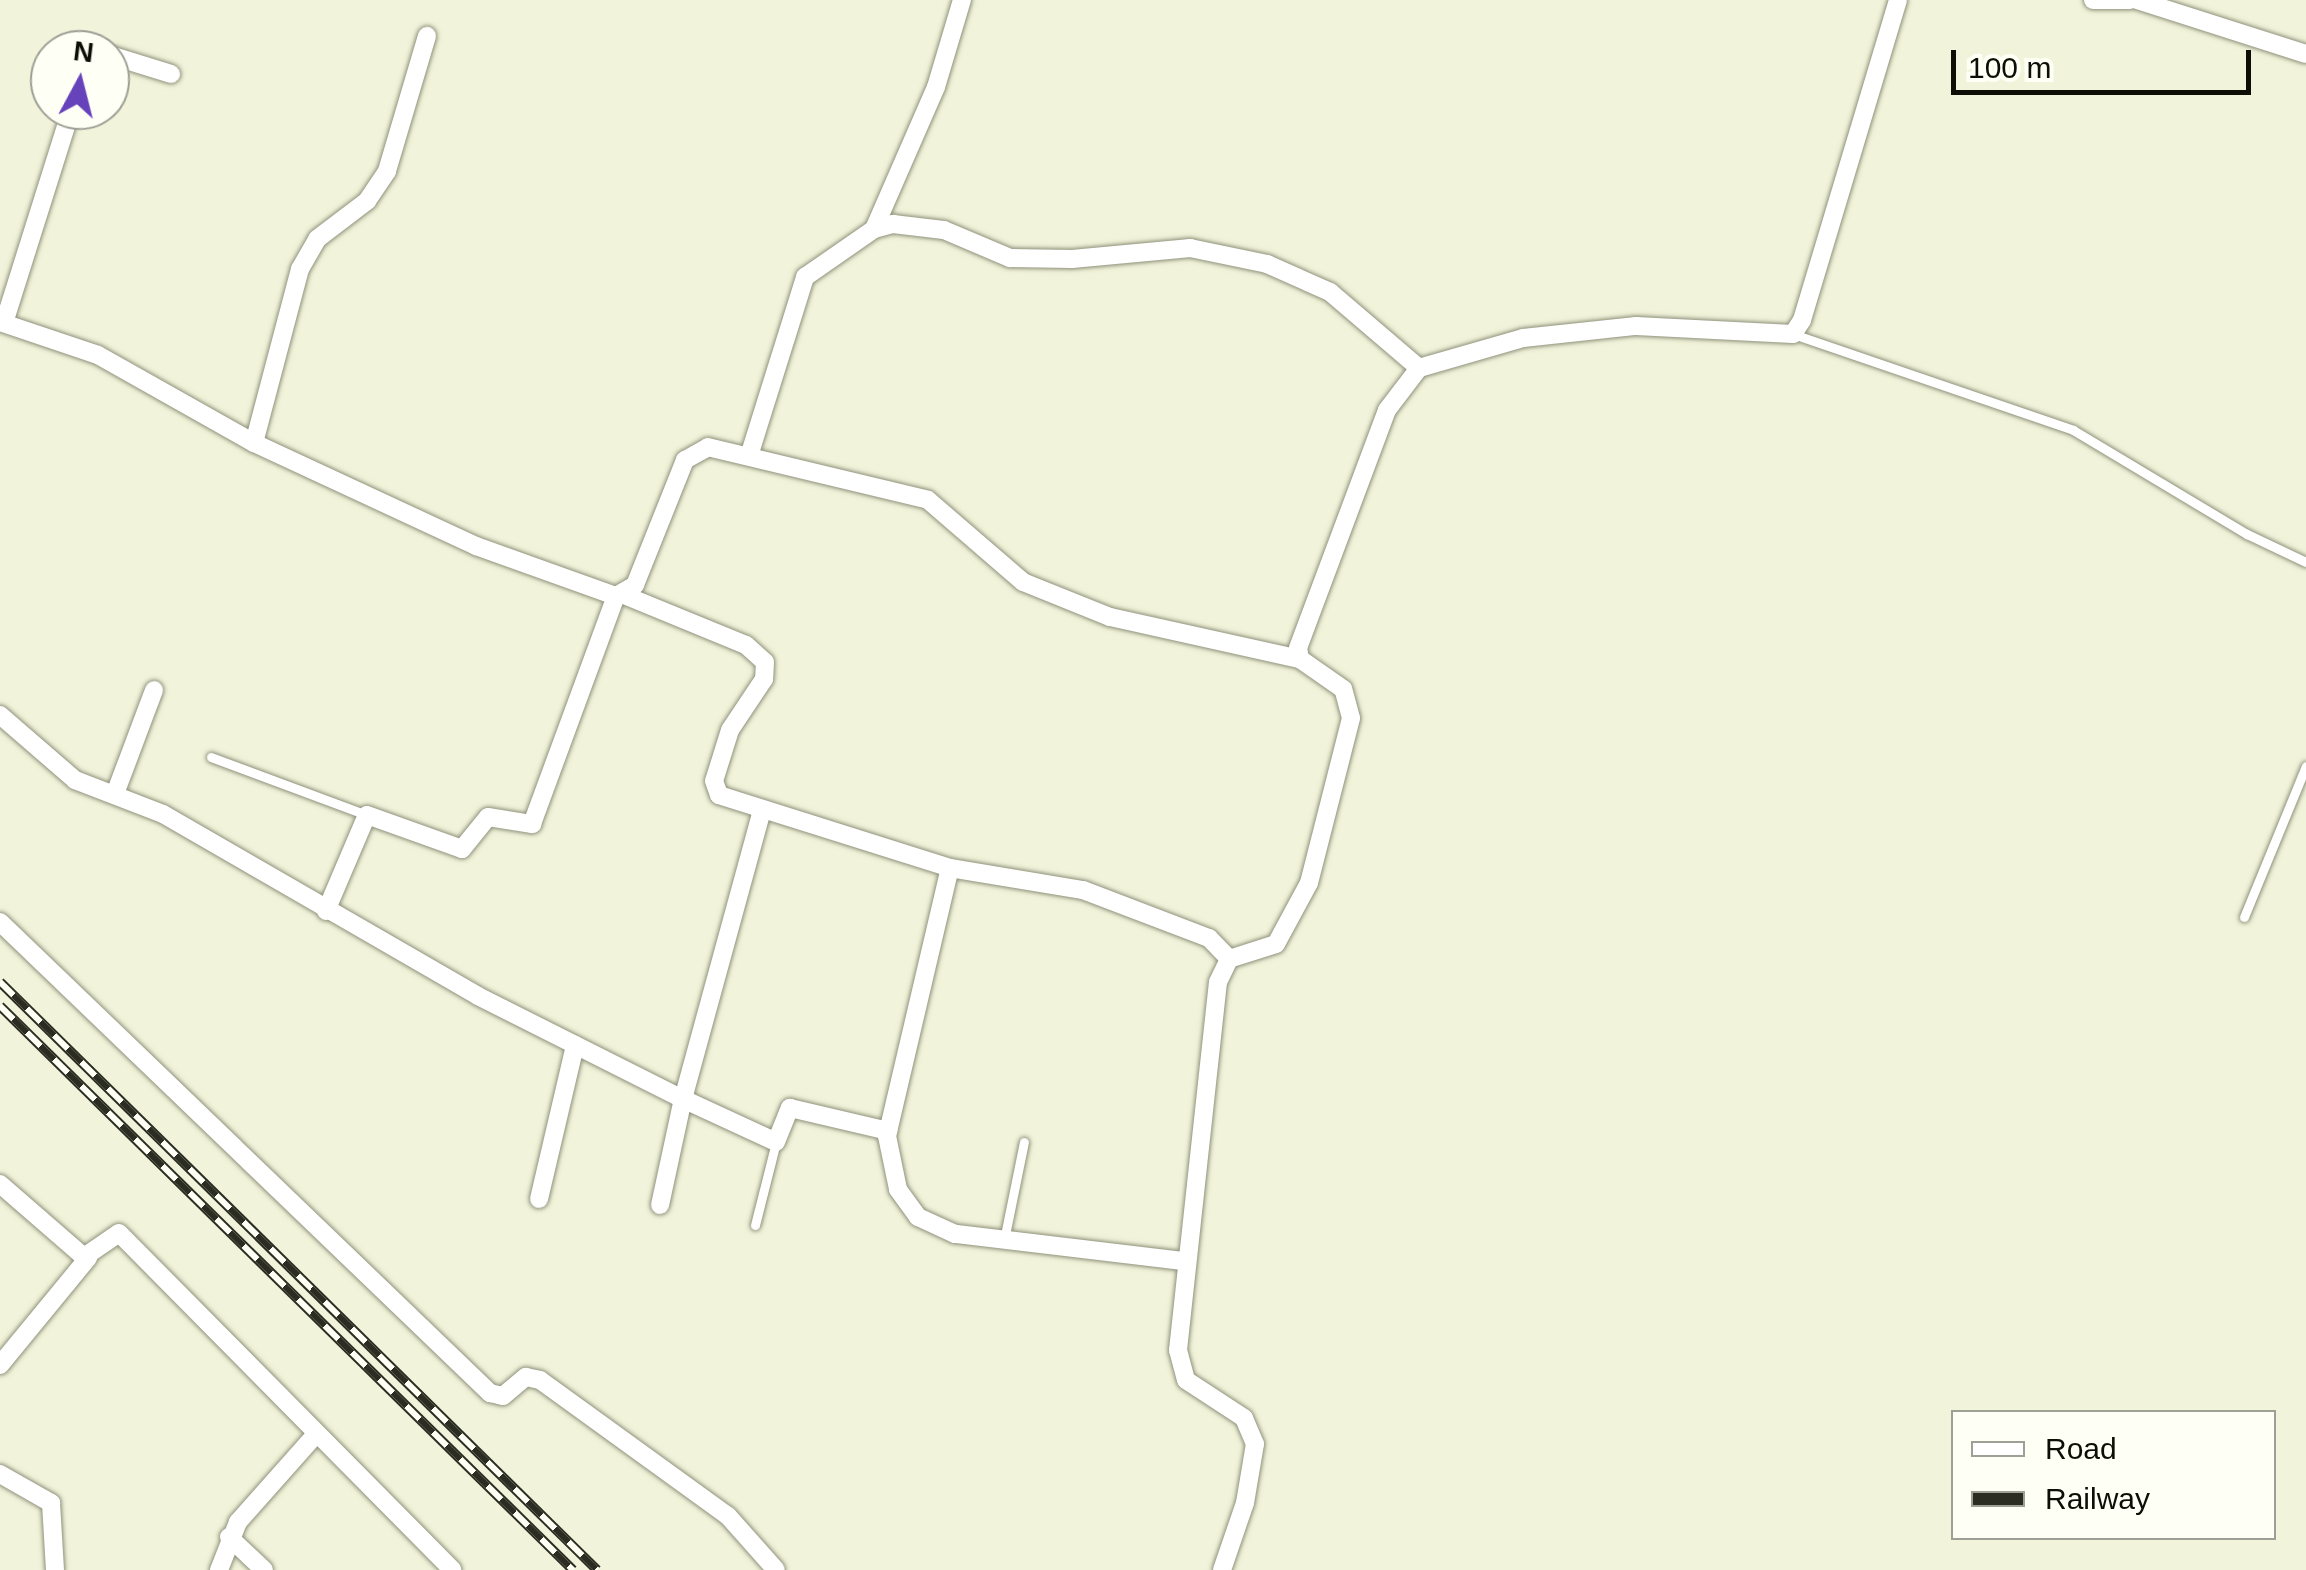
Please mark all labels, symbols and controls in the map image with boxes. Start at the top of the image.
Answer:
north arrow [30,30,130,130]
scale bar [1956,30,2256,92]
text: N [72,35,95,68]
text: 100 m [1968,51,2051,84]
legend [1951,1410,2276,1540]
text: Road [2045,1432,2117,1465]
text: Railway [2045,1482,2150,1515]

